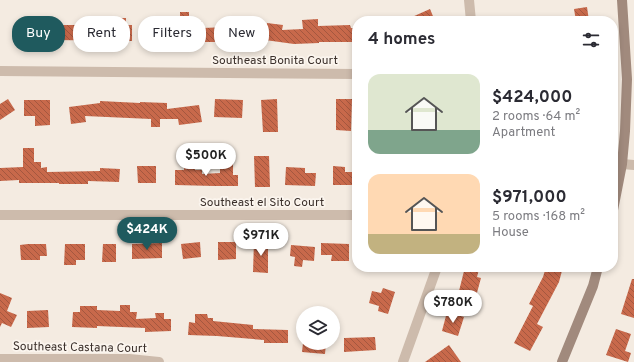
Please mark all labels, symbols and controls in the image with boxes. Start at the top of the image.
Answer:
chip: Buy [12,16,65,52]
chip: Rent [73,16,130,52]
chip: Filters [138,16,206,52]
chip: New [214,16,269,52]
text: 4 homes [368,29,435,51]
icon: filters [580,29,602,51]
street label: Southeast Bonita Court [212,53,338,69]
text: $424,000 [492,87,572,109]
icon: home [400,90,448,138]
text: 2 rooms · 64 m² [492,109,580,125]
text: Apartment [492,125,555,141]
pin: $500K [178,143,234,177]
text: $500K [185,148,227,164]
text: $971,000 [492,187,567,209]
icon: home [400,190,448,238]
street label: Southeast el Sito Court [200,195,324,211]
text: 5 rooms · 168 m² [492,209,585,225]
pin: $424K [119,217,175,251]
text: $424K [126,222,168,238]
pin: $971K [233,223,289,257]
text: House [492,225,529,241]
text: $971K [242,228,280,244]
pin: $780K [425,290,481,324]
text: $780K [433,295,473,311]
map controls [296,306,340,350]
button: layers [296,306,340,350]
street label: Southeast Castana Court [13,339,147,357]

